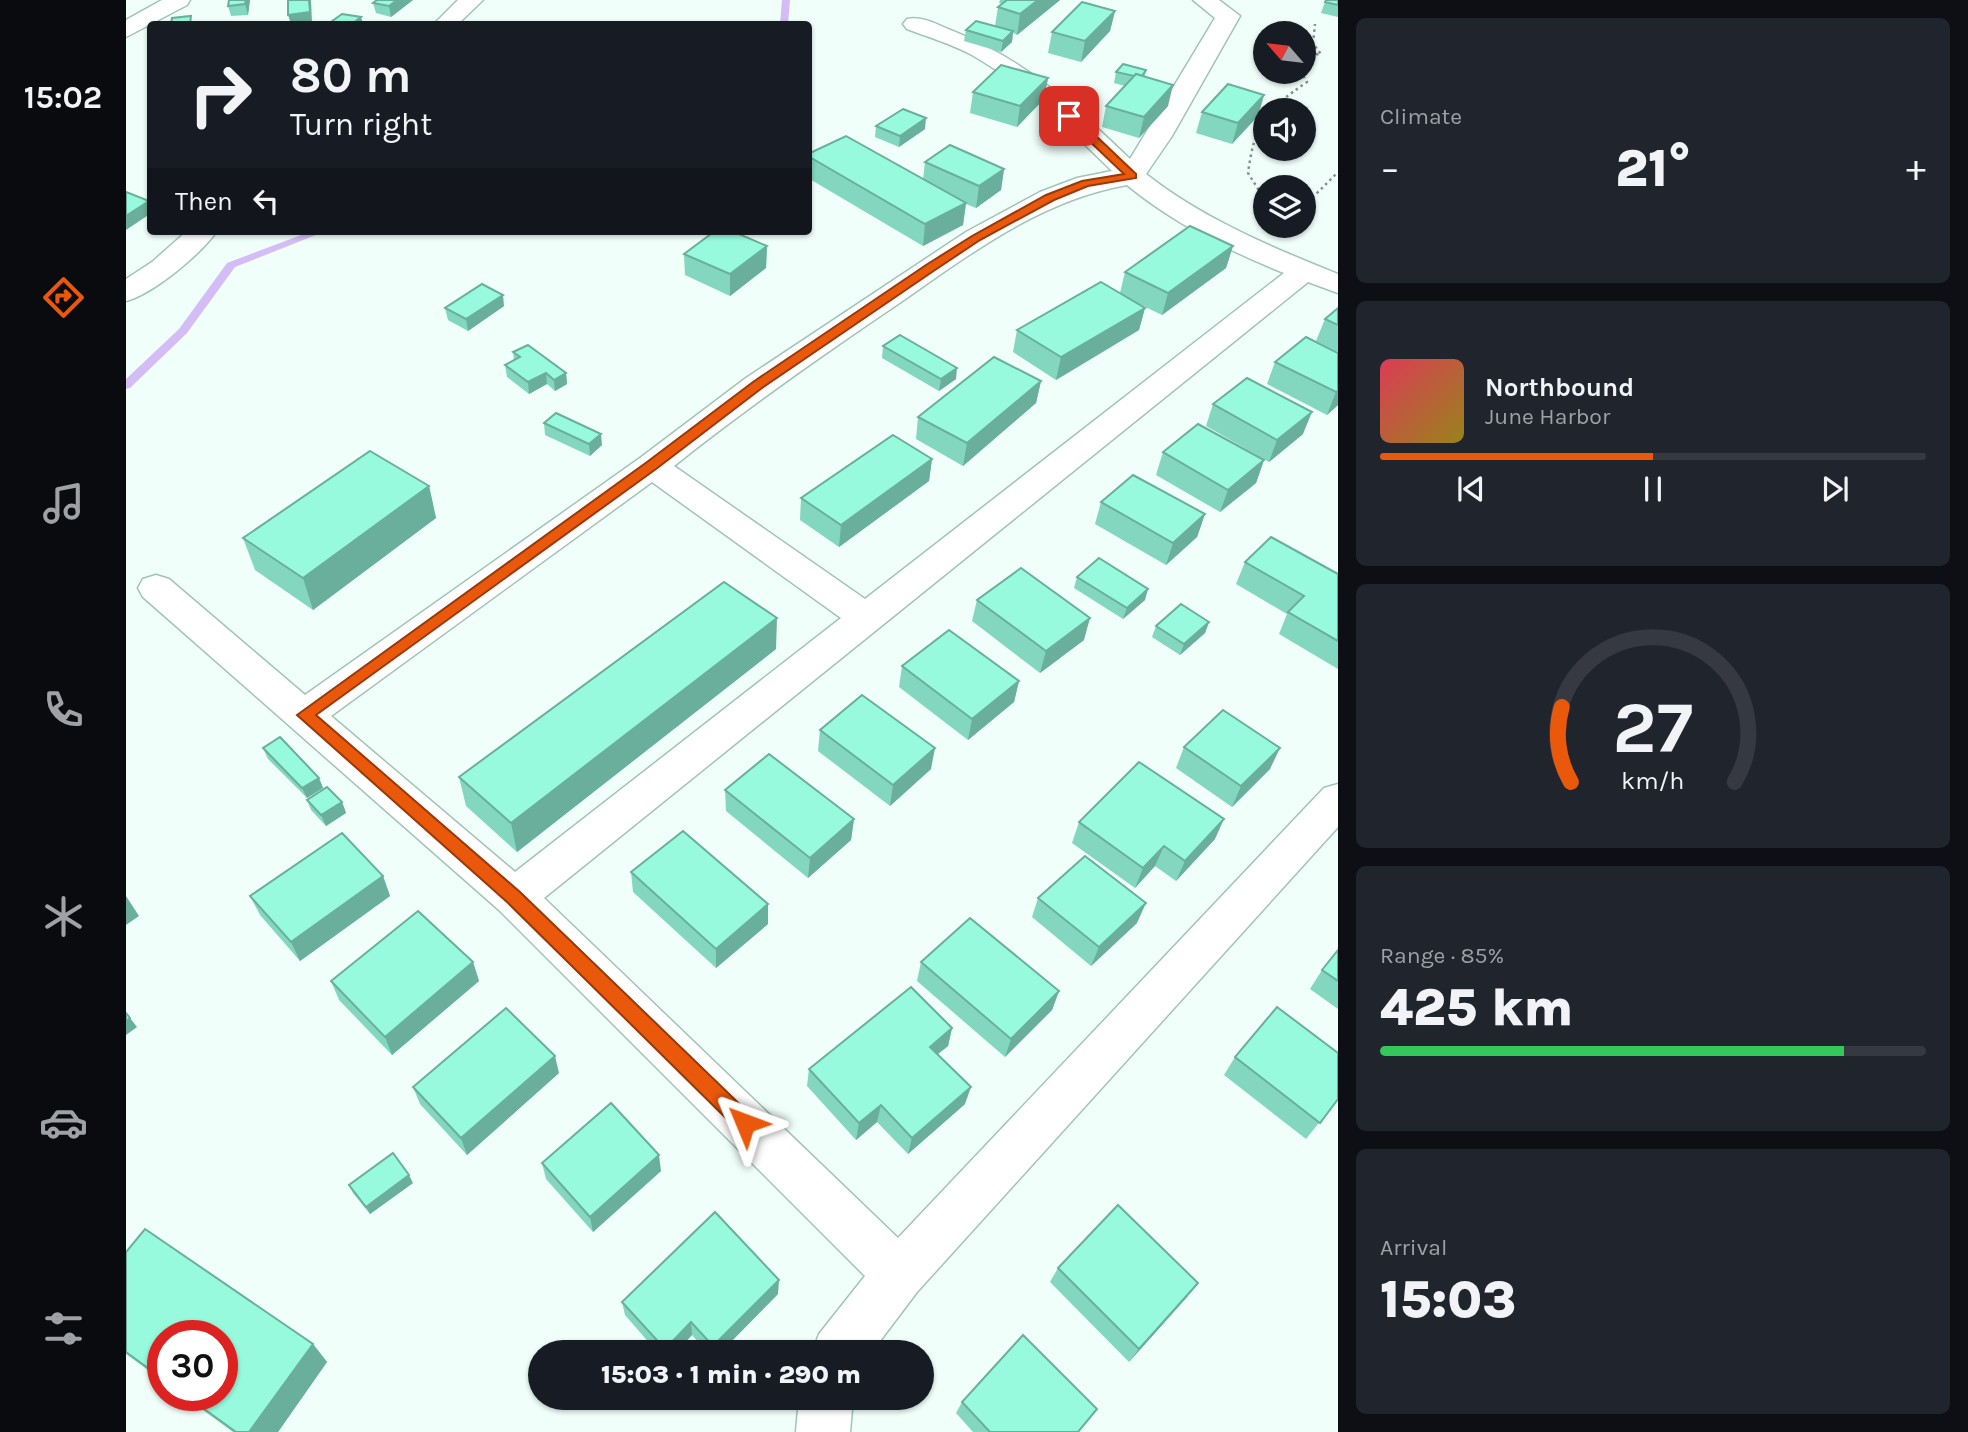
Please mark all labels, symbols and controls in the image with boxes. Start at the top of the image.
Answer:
north arrow [1253,21,1316,84]
map controls [1253,21,1316,238]
text: 80 m [290,47,412,104]
icon: right [175,49,266,140]
text: 15:02 [24,79,102,116]
pin [1039,86,1099,146]
icon: arrive [1050,97,1088,135]
button: sound [1253,98,1316,161]
text: Climate [1380,103,1462,130]
text: Turn right [290,106,432,143]
text: 21° [1615,138,1691,199]
text: − [1380,146,1400,191]
text: + [1906,146,1926,191]
button: layers [1253,175,1316,238]
icon: left [247,182,285,220]
text: Then [175,186,233,217]
icon: directions [39,273,88,322]
text: Northbound [1485,372,1634,403]
text: June Harbor [1485,403,1610,430]
icon: previous [1452,470,1490,508]
icon: pause [1634,470,1672,508]
icon: next [1816,470,1854,508]
icon: music [39,479,88,528]
icon: phone [39,685,88,734]
text: 27 [1613,685,1693,770]
text: km/h [1621,766,1685,795]
icon: climate [39,892,88,941]
text: Range · 85% [1380,942,1504,969]
text: 425 km [1380,977,1573,1038]
position arrow [708,1086,782,1160]
icon: car [39,1098,88,1147]
text: Arrival [1380,1234,1447,1261]
text: 15:03 [1380,1269,1516,1330]
icon: filters [39,1304,88,1353]
speed limit sign: 30 [147,1320,238,1411]
text: 15:03 · 1 min · 290 m [601,1359,861,1390]

